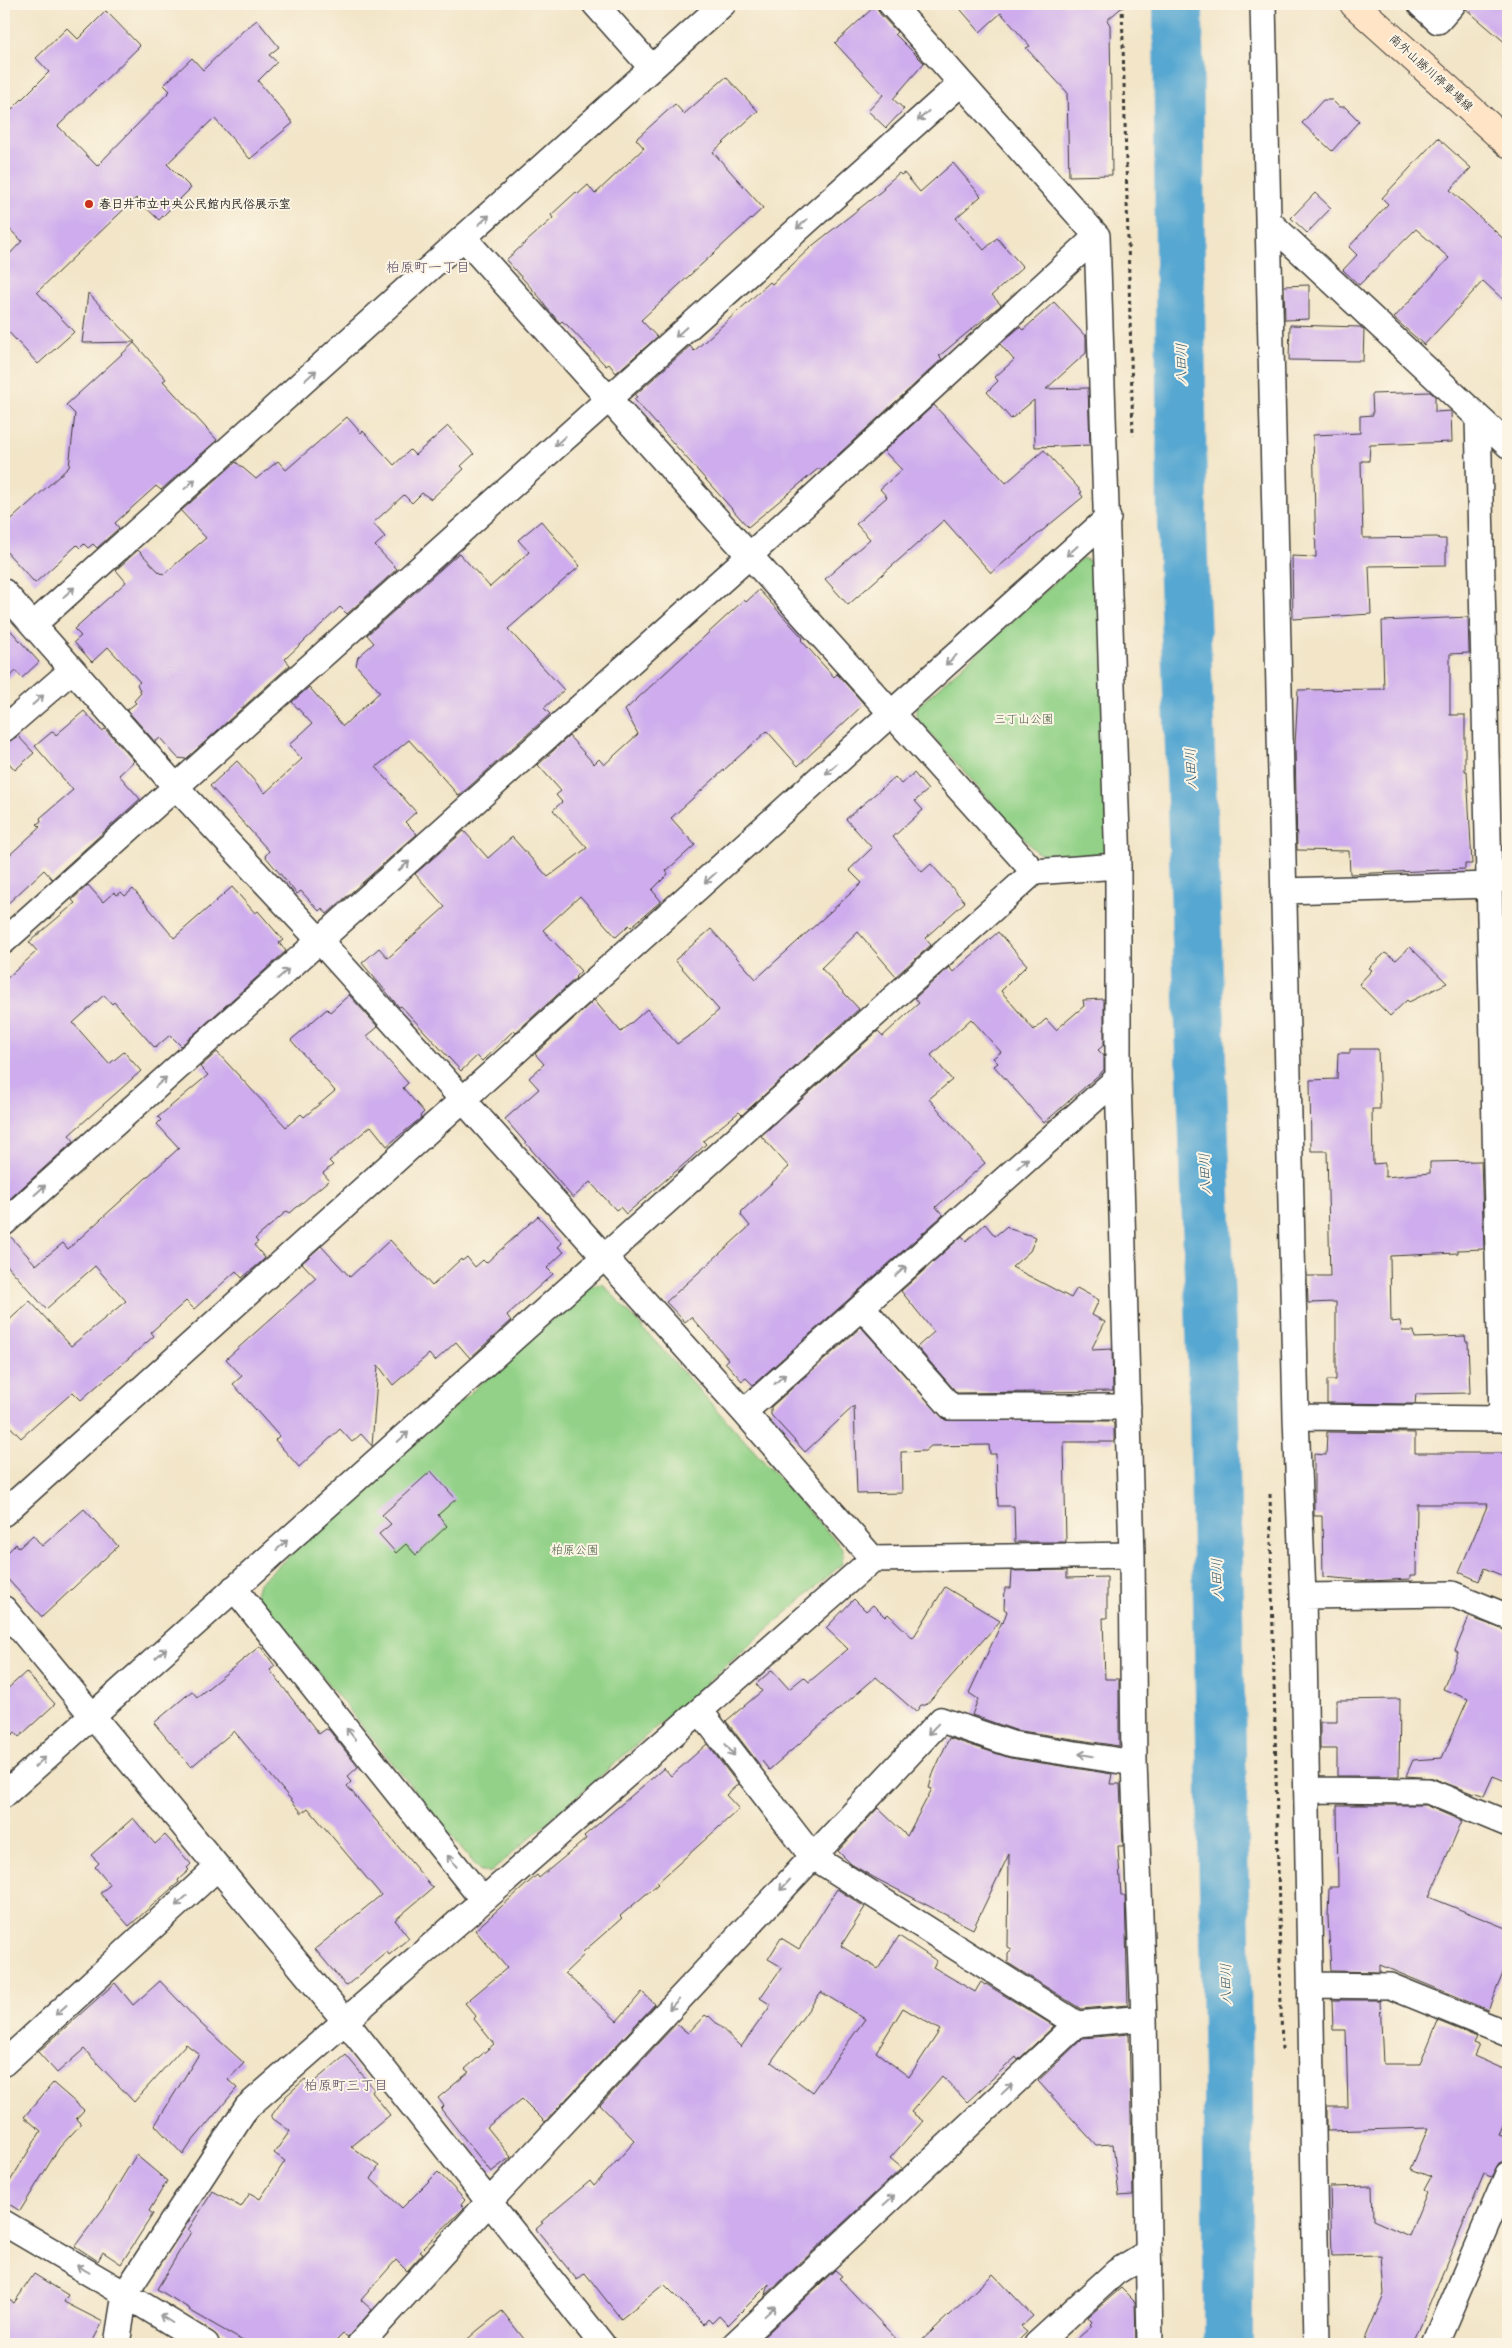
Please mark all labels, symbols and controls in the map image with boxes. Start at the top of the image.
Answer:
street label: 南外山勝川停車場線 [1386,31,1476,115]
one-way arrow [917,110,930,122]
place label: 春日井市立中央公民館内民俗展示室 [99,197,291,212]
marker: 春日井市立中央公民館内民俗展示室 [83,198,95,210]
one-way arrow [477,214,490,226]
one-way arrow [796,218,809,230]
district label: 柏原町一丁目 [386,259,470,276]
one-way arrow [674,326,687,338]
water label: 八田川 [1173,343,1190,385]
one-way arrow [305,369,318,381]
one-way arrow [553,435,566,446]
one-way arrow [184,478,197,490]
one-way arrow [1065,545,1078,556]
one-way arrow [63,587,76,598]
one-way arrow [945,654,958,665]
one-way arrow [31,694,44,705]
park label: 三丁山公園 [994,712,1054,727]
water label: 八田川 [1182,748,1200,790]
one-way arrow [824,763,837,774]
one-way arrow [397,860,410,872]
one-way arrow [704,872,717,883]
one-way arrow [276,968,289,980]
one-way arrow [155,1076,168,1088]
water label: 八田川 [1196,1153,1214,1195]
one-way arrow [1016,1157,1029,1169]
one-way arrow [34,1185,47,1196]
one-way arrow [895,1265,908,1277]
one-way arrow [774,1374,787,1385]
one-way arrow [397,1431,410,1443]
one-way arrow [276,1540,289,1551]
park label: 柏原公園 [551,1543,599,1558]
water label: 八田川 [1208,1558,1226,1600]
one-way arrow [154,1648,167,1659]
one-way arrow [926,1723,939,1735]
one-way arrow [345,1728,356,1741]
one-way arrow [725,1743,736,1756]
one-way arrow [1078,1750,1094,1760]
one-way arrow [33,1756,46,1768]
one-way arrow [447,1855,458,1868]
one-way arrow [779,1879,791,1892]
one-way arrow [175,1895,188,1907]
water label: 八田川 [1217,1963,1235,2005]
one-way arrow [668,1998,680,2010]
one-way arrow [55,2005,68,2016]
district label: 柏原町三丁目 [304,2077,388,2094]
one-way arrow [1001,2083,1014,2095]
one-way arrow [882,2194,895,2206]
one-way arrow [76,2264,91,2273]
one-way arrow [764,2305,777,2317]
one-way arrow [159,2314,173,2324]

